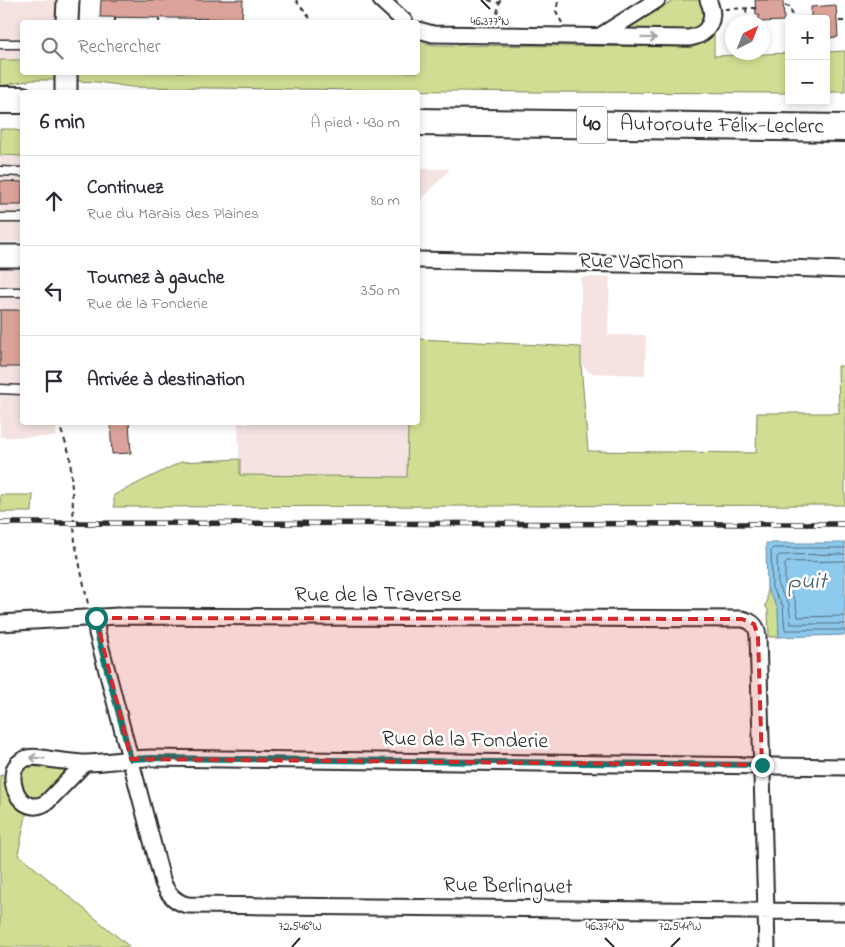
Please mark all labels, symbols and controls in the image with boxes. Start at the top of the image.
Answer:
text: 46.377°N [471,13,509,31]
north arrow [725,15,770,60]
map controls [785,15,830,105]
button: + [785,15,830,60]
search box [20,20,420,75]
one-way arrow [640,33,656,43]
icon: search [38,34,66,62]
text: Rechercher [78,34,161,61]
button: − [785,60,830,105]
road number: 40 [577,106,607,144]
text: 6 min [40,108,85,138]
street label: Autoroute Félix-Leclerc [620,109,825,144]
text: À pied · 430 m [310,111,400,135]
text: Continuez [87,175,163,202]
icon: ahead [40,187,68,215]
text: 80 m [371,189,400,213]
text: Rue du Marais des Plaines [87,202,259,226]
street label: Rue Vachon [578,246,684,280]
text: Tournez à gauche [87,265,224,292]
icon: left [40,277,68,305]
text: 350 m [361,279,400,303]
text: Rue de la Fonderie [87,292,208,316]
icon: arrive [40,367,68,395]
text: Arrivée à destination [87,367,245,394]
water label: puit [787,565,828,600]
street label: Rue de la Traverse [294,580,462,612]
route start [85,607,108,630]
street label: Rue de la Fonderie [382,724,549,758]
one-way arrow [29,754,45,763]
route end [751,754,774,777]
street label: Rue Berlinguet [443,870,574,905]
text: 72.546°W [279,918,321,936]
text: 46.374°N [586,918,624,936]
text: 72.544°W [659,918,701,936]

